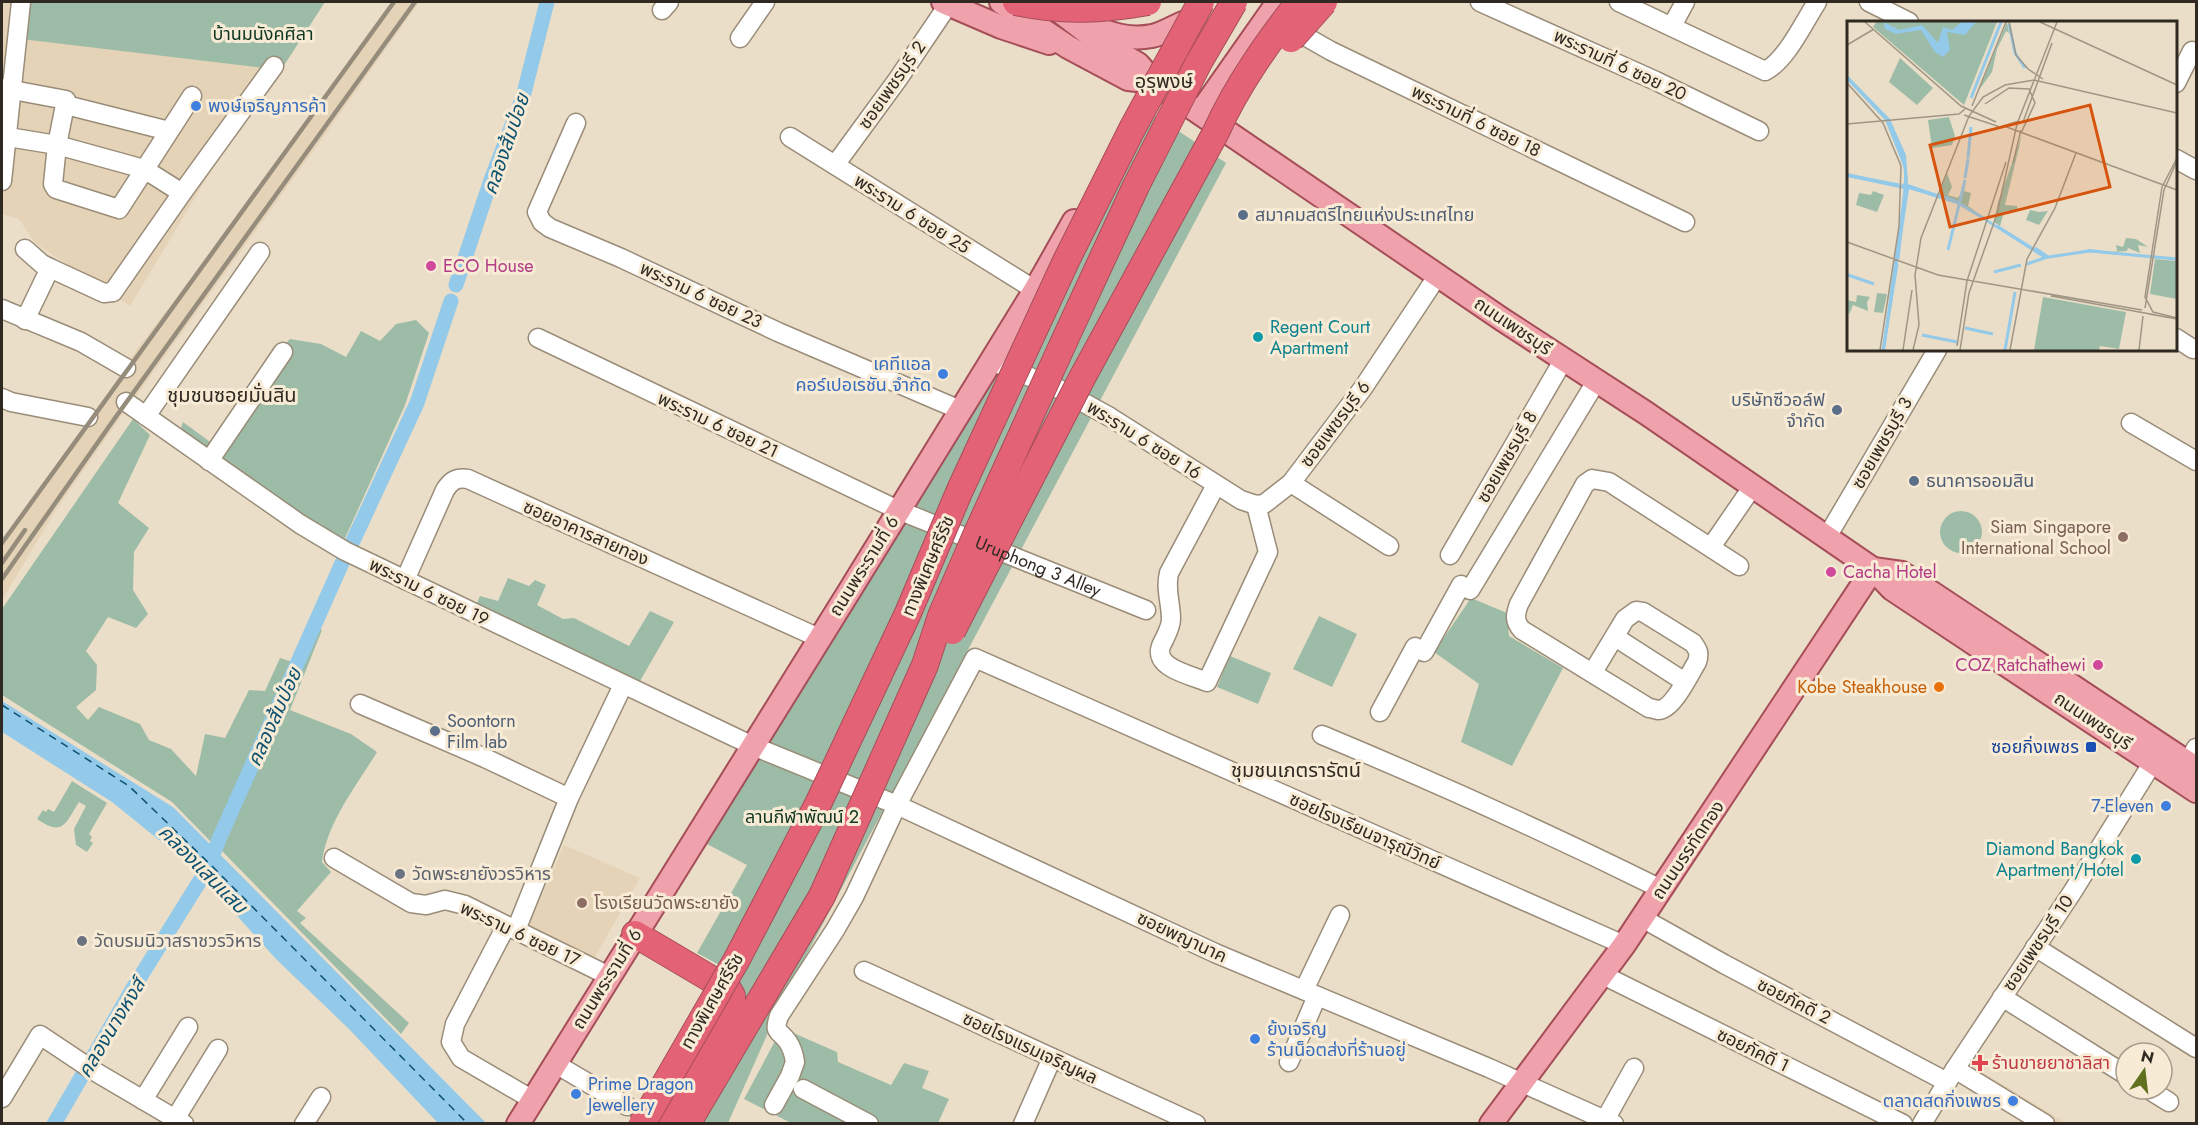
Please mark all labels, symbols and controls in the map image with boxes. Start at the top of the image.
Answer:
park label: บ้านมนังคศิลา [213,21,313,47]
inset map [1847,21,2177,351]
street label: พระรามที่ 6 ซอย 20 [1549,23,1691,107]
street label: ซอยเพชรบุรี 2 [852,36,932,134]
district label: อุรุพงษ์ [1135,67,1194,96]
street label: พระรามที่ 6 ซอย 18 [1407,78,1545,164]
water label: คลองส้มป่อย [476,88,538,199]
place label: พงษ์เจริญการค้า [208,93,326,119]
marker: พงษ์เจริญการค้า [189,99,203,113]
street label: พระราม 6 ซอย 25 [849,168,975,260]
place label: สมาคมสตรีไทยแห่งประเทศไทย [1255,202,1474,228]
marker: สมาคมสตรีไทยแห่งประเทศไทย [1236,208,1250,222]
place label: ECO House [443,253,534,279]
street label: พระราม 6 ซอย 23 [636,255,767,335]
marker: ECO House [424,259,438,273]
street label: ถนนเพชรบุรี [1469,290,1557,362]
place label: Regent Court Apartment [1270,314,1371,361]
marker: Regent Court Apartment [1251,330,1265,344]
place label: เคทีแอล คอร์เปอเรชัน จำกัด [795,351,931,398]
marker: เคทีแอล คอร์เปอเรชัน จำกัด [936,367,950,381]
street label: ซอยเพชรบุรี 6 [1294,375,1376,473]
district label: ชุมชนซอยมั่นสิน [167,381,297,410]
street label: พระราม 6 ซอย 21 [653,386,783,464]
place label: บริษัทซีวอล์ฟ จำกัด [1731,387,1825,434]
street label: ซอยเพชรบุรี 3 [1845,392,1919,494]
street label: พระราม 6 ซอย 16 [1082,394,1206,486]
marker: บริษัทซีวอล์ฟ จำกัด [1830,403,1844,417]
street label: ซอยเพชรบุรี 8 [1470,406,1544,508]
place label: ธนาคารออมสิน [1926,468,2034,494]
marker: ธนาคารออมสิน [1907,474,1921,488]
street label: ซอยอาคารสายทอง [519,494,653,572]
street label: ถนนพระรามที่ 6 [823,511,905,621]
street label: ทางพิเศษศรีรัช [895,512,961,620]
place label: Siam Singapore International School [1961,514,2111,561]
street label: Uruphong 3 Alley [971,529,1105,604]
marker: Siam Singapore International School [2116,530,2130,544]
street label: พระราม 6 ซอย 19 [365,552,493,632]
place label: Cacha Hotel [1843,559,1937,585]
marker: Cacha Hotel [1824,565,1838,579]
place label: COZ Ratchathewi [1955,652,2086,678]
marker: COZ Ratchathewi [2091,658,2105,672]
water label: คลองส้มป่อย [240,661,310,771]
place label: Kobe Steakhouse [1797,674,1927,700]
marker: Kobe Steakhouse [1932,680,1946,694]
street label: ถนนเพชรบุรี [2049,685,2137,757]
place label: Soontorn Film lab [447,708,516,755]
marker: Soontorn Film lab [428,724,442,738]
place label: ซอยกิ่งเพชร [1991,734,2079,760]
marker: ซอยกิ่งเพชร [2084,740,2098,754]
district label: ชุมชนเภตรารัตน์ [1231,756,1361,785]
street label: ซอยโรงเรียนจารุณีวิทย์ [1285,786,1445,876]
place label: 7-Eleven [2091,793,2154,819]
street label: ถนนบรรทัดทอง [1645,795,1731,905]
marker: 7-Eleven [2159,799,2173,813]
park label: ลานกีฬาพัฒน์ 2 [745,804,859,830]
water label: คลองแสนแสบ [152,818,255,922]
place label: Diamond Bangkok Apartment/Hotel [1986,836,2124,883]
marker: Diamond Bangkok Apartment/Hotel [2129,852,2143,866]
place label: วัดพระยายังวรวิหาร [412,861,551,887]
marker: วัดพระยายังวรวิหาร [393,867,407,881]
street label: ซอยเพชรบุรี 10 [1996,889,2080,996]
place label: โรงเรียนวัดพระยายัง [594,890,739,916]
street label: พระราม 6 ซอย 17 [456,895,585,973]
marker: โรงเรียนวัดพระยายัง [575,896,589,910]
street label: ซอยพญานาค [1133,905,1231,969]
street label: ถนนพระรามที่ 6 [566,924,648,1034]
place label: วัดบรมนิวาสราชวรวิหาร [94,928,262,954]
marker: วัดบรมนิวาสราชวรวิหาร [75,934,89,948]
street label: ทางพิเศษศรีรัช [674,948,750,1054]
water label: คลองนางหงส์ [70,970,155,1083]
street label: ซอยภัคดี 2 [1753,971,1835,1031]
street label: ซอยโรงแรมเจริญผล [958,1005,1102,1091]
place label: ย้งเจริญ ร้านน็อตส่งที่ร้านอยู่ [1267,1016,1406,1063]
street label: ซอยภัคดี 1 [1712,1021,1794,1079]
marker: ย้งเจริญ ร้านน็อตส่งที่ร้านอยู่ [1248,1032,1262,1046]
north arrow [2114,1041,2174,1101]
text: N [2139,1044,2156,1070]
place label: ร้านขายยาชาลิสา [1992,1050,2110,1076]
marker: ร้านขายยาชาลิสา [1973,1056,1987,1070]
place label: Prime Dragon Jewellery [586,1071,694,1118]
marker: Prime Dragon Jewellery [569,1087,583,1101]
place label: ตลาดสดกิ่งเพชร [1883,1088,2001,1114]
marker: ตลาดสดกิ่งเพชร [2006,1094,2020,1108]

